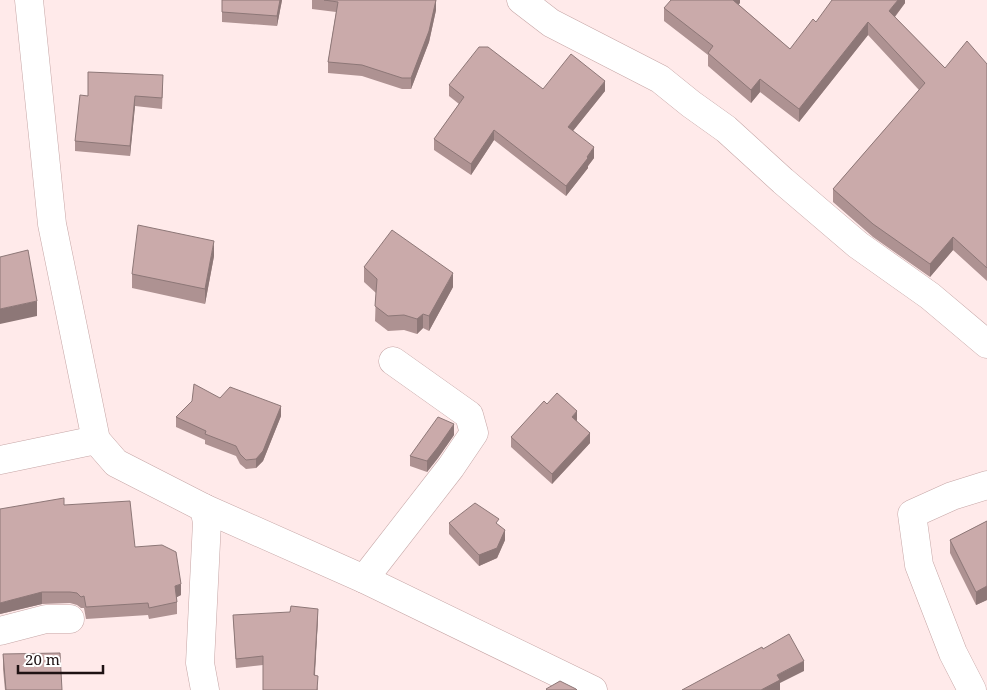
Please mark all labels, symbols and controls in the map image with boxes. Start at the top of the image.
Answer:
scale bar [18,642,102,674]
text: 20 m [25,649,60,669]

